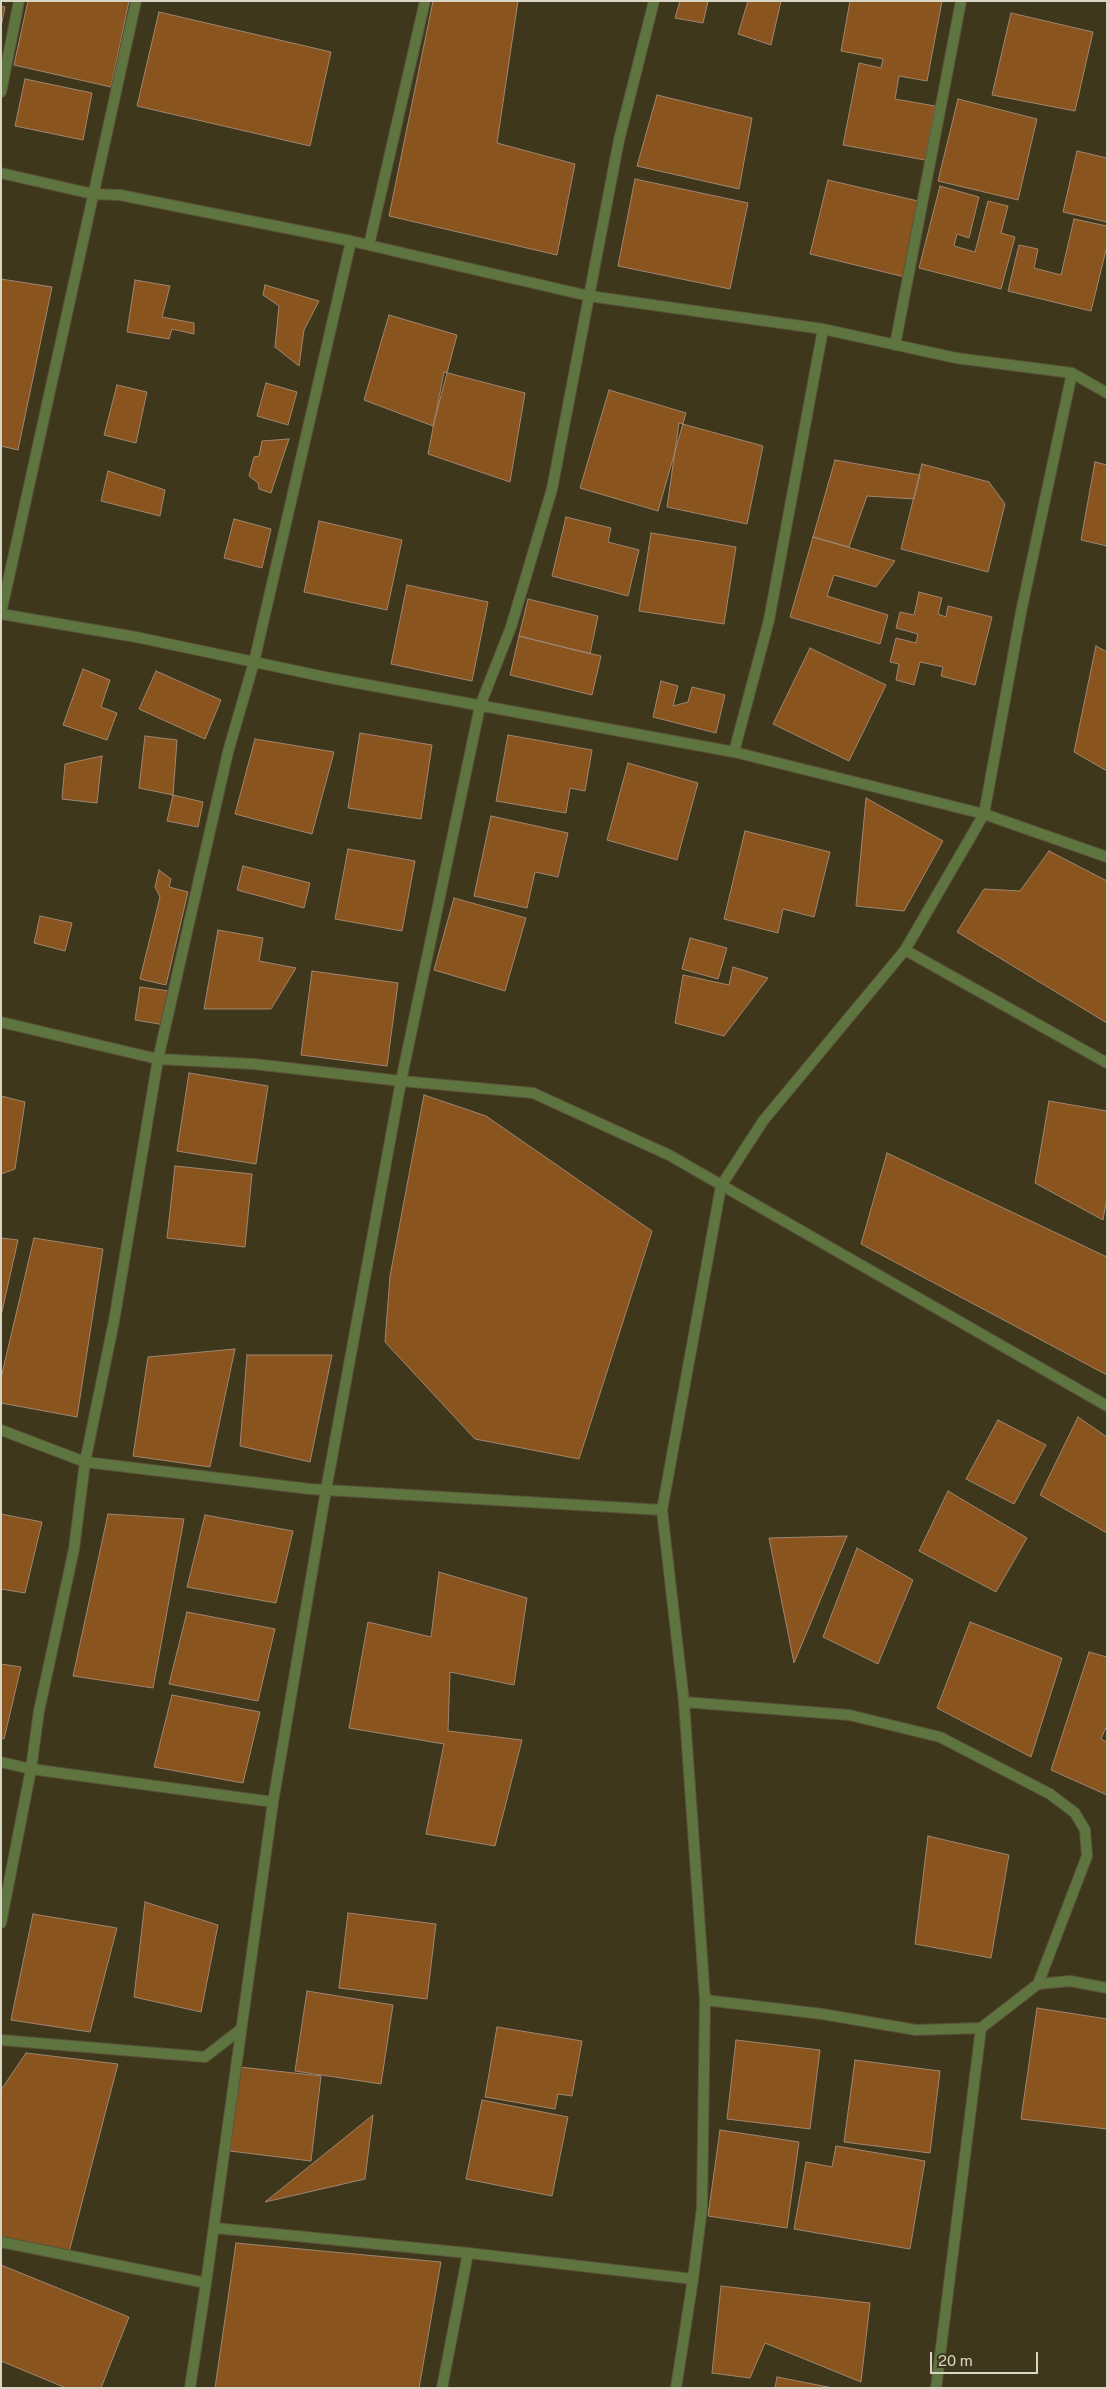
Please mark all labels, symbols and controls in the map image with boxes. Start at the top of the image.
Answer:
scale bar [933,2342,1040,2374]
text: 20 m [938,2352,973,2369]

